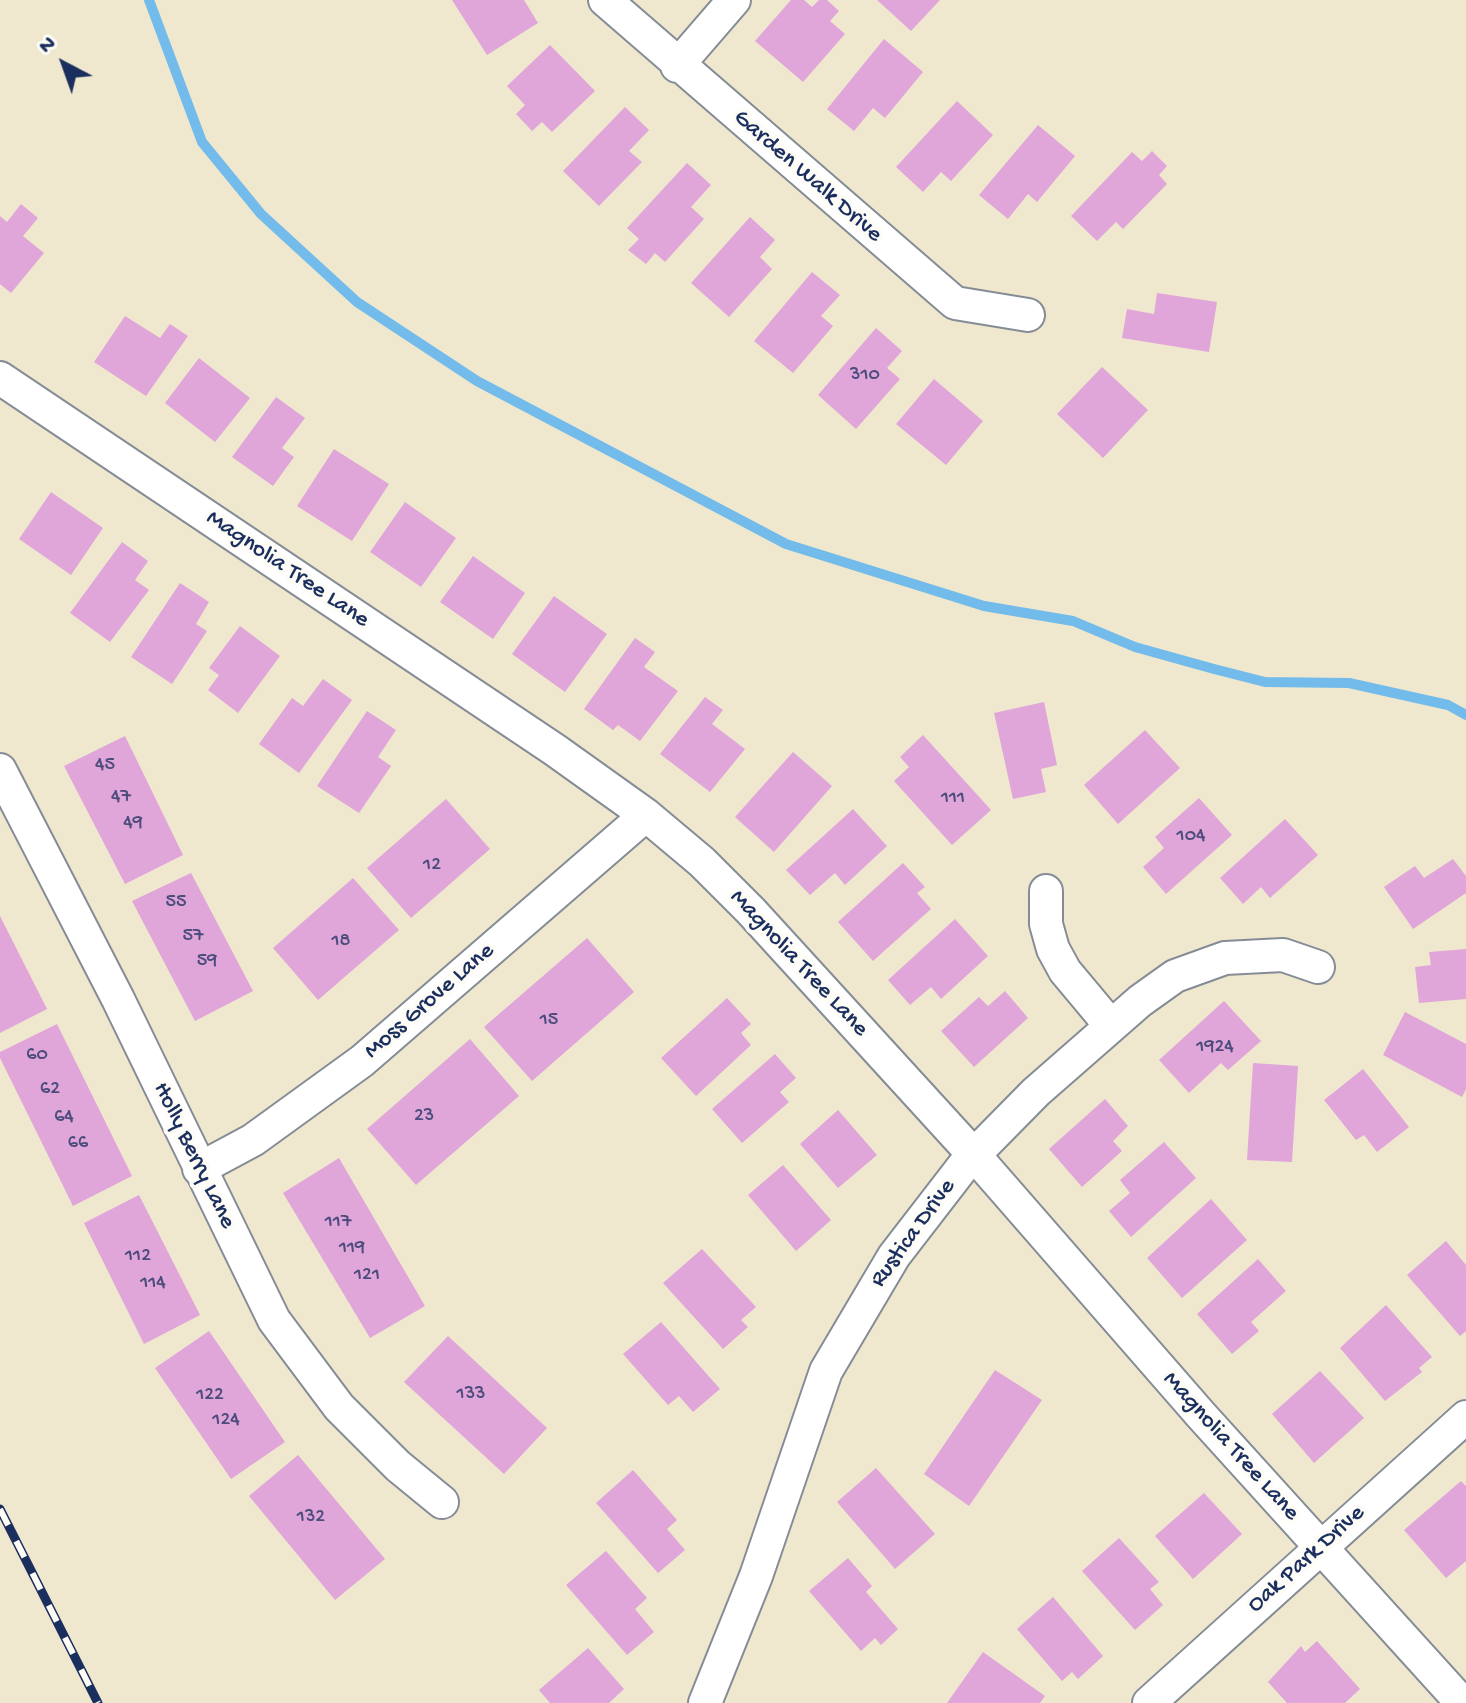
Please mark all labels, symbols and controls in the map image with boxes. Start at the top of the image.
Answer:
north arrow [24,24,104,104]
text: N [34,31,62,60]
street label: Garden Walk Drive [727,104,887,250]
house number: 310 [850,364,880,388]
street label: Magnolia Tree Lane [200,505,374,635]
house number: 45 [95,754,115,778]
house number: 47 [111,786,131,810]
house number: 111 [941,787,965,811]
house number: 49 [123,812,143,836]
house number: 104 [1177,825,1205,849]
house number: 12 [423,854,441,878]
street label: Magnolia Tree Lane [722,884,874,1044]
house number: 55 [165,891,187,915]
house number: 57 [183,925,203,949]
house number: 18 [331,930,351,954]
street label: Moss Grove Lane [359,938,501,1066]
house number: 59 [197,950,217,974]
house number: 15 [540,1009,558,1033]
house number: 1924 [1196,1036,1234,1060]
house number: 60 [26,1044,48,1068]
house number: 62 [40,1078,60,1102]
street label: Holly Berry Lane [145,1078,241,1234]
house number: 23 [414,1105,434,1129]
house number: 64 [54,1106,74,1130]
house number: 66 [68,1132,88,1156]
street label: Rustica Drive [865,1174,963,1294]
house number: 117 [325,1211,351,1235]
house number: 119 [339,1237,365,1261]
house number: 112 [125,1245,151,1269]
house number: 121 [354,1264,380,1288]
house number: 114 [140,1272,166,1296]
street label: Magnolia Tree Lane [1155,1366,1305,1528]
house number: 133 [457,1383,485,1407]
house number: 122 [196,1384,224,1408]
house number: 124 [212,1409,240,1433]
street label: Oak Park Drive [1242,1500,1372,1620]
house number: 132 [297,1506,325,1530]

